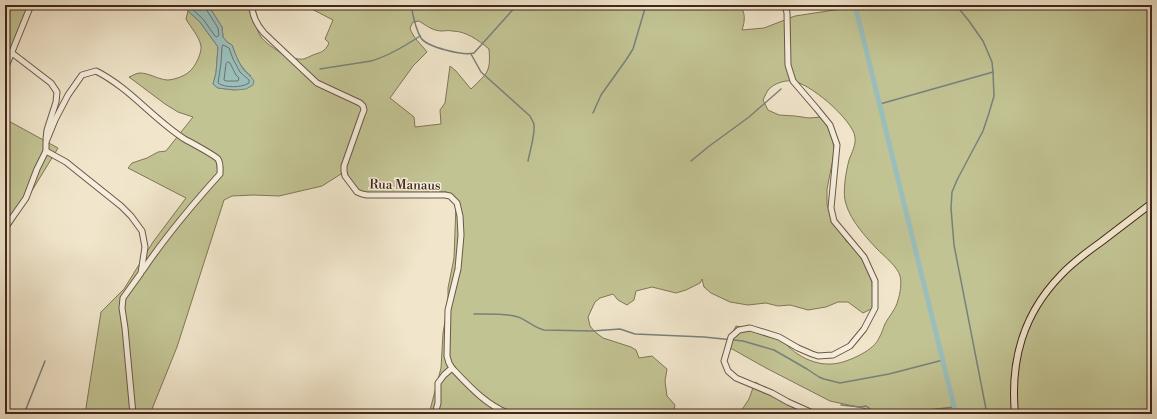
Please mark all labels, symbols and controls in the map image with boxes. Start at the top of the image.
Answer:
street label: Rua Manaus [369,176,441,194]

